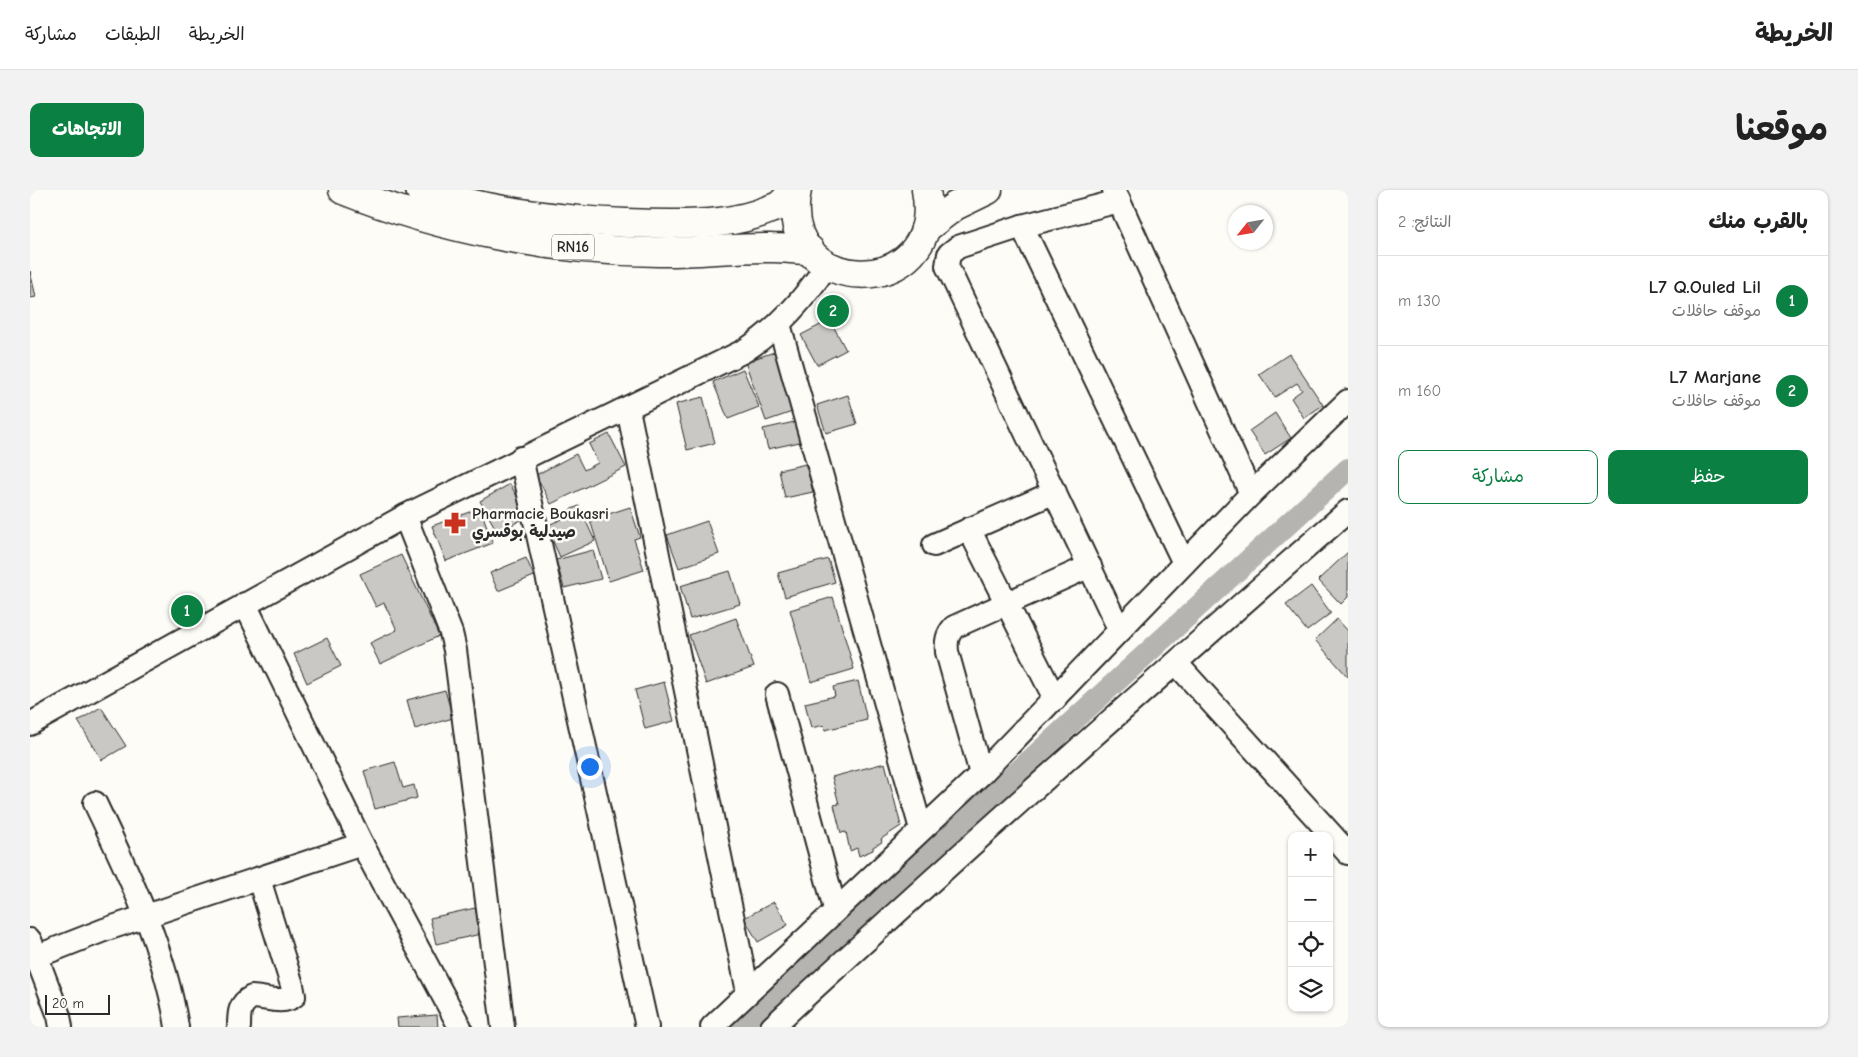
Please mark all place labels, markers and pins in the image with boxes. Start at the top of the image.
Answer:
pin: 2 [817,292,849,330]
place label: Pharmacie Boukasri صيدلية بوقسري [472,505,609,544]
pharmacy icon: Pharmacie Boukasri صيدلية بوقسري [442,510,468,536]
pin: 1 [171,592,203,630]

